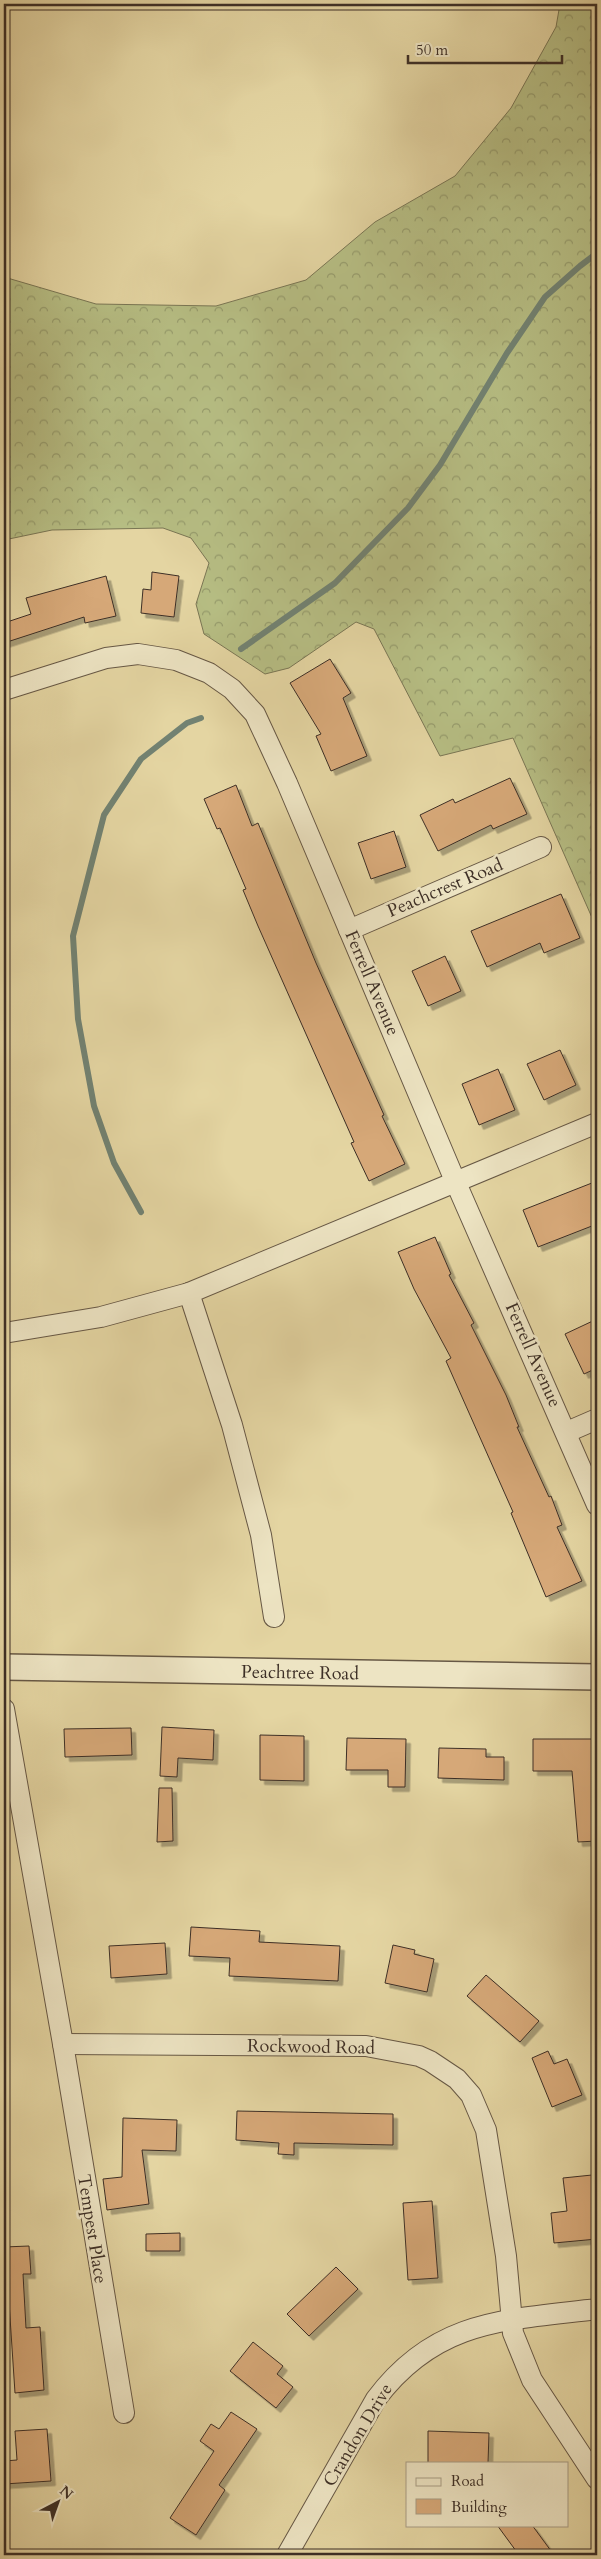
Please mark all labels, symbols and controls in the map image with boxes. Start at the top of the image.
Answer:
scale bar [408,32,562,64]
text: 50 m [416,40,448,60]
street label: Peachcrest Road [383,852,507,924]
street label: Ferrell Avenue [339,927,405,1039]
street label: Ferrell Avenue [499,1299,567,1411]
street label: Peachtree Road [241,1659,359,1687]
street label: Rockwood Road [247,2033,376,2061]
street label: Tempest Place [71,2173,113,2285]
street label: Crandon Drive [317,2379,399,2491]
legend [406,2462,568,2526]
text: Road [451,2471,484,2491]
north arrow [32,2476,82,2526]
text: N [55,2481,77,2504]
text: Building [451,2497,507,2517]

